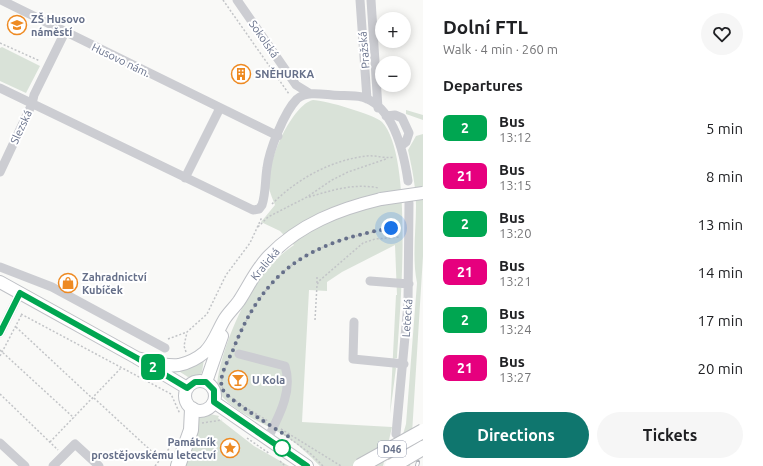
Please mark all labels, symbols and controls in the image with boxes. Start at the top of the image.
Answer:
place label: ZŠ Husovo náměstí [31,12,85,38]
map controls [375,12,411,92]
button: + [375,12,411,48]
button: heart [701,13,743,55]
school or university icon: ZŠ Husovo náměstí [6,14,28,36]
text: Dolní FTL [443,16,528,38]
street label: Sokolská [247,18,281,60]
street label: Pražská [356,31,372,69]
street label: Husovo nám. [90,41,152,79]
text: Walk · 4 min · 260 m [443,42,558,56]
button: − [375,56,411,92]
building icon: SNĚHURKA [230,63,252,85]
place label: SNĚHURKA [255,67,315,80]
text: Departures [443,77,523,94]
street label: Slezská [8,108,34,146]
text: Bus [499,113,525,130]
text: 2 [461,120,469,136]
text: 5 min [706,120,743,137]
text: 13:12 [499,130,532,144]
text: Bus [499,161,525,178]
text: 21 [457,168,473,184]
text: 8 min [706,168,743,185]
text: 13:15 [499,178,532,192]
text: Bus [499,209,525,226]
text: 2 [461,216,469,232]
text: 13 min [697,216,743,233]
your location [381,218,401,238]
text: 13:20 [499,226,532,240]
street label: Kralická [248,245,282,283]
text: Bus [499,257,525,274]
text: 21 [457,264,473,280]
text: 14 min [697,264,743,281]
place label: Zahradnictví Kubíček [82,271,147,296]
shop icon: Zahradnictví Kubíček [57,272,79,294]
text: 13:21 [499,274,532,288]
street label: Letecká [400,298,414,338]
text: Bus [499,305,525,322]
text: 2 [461,312,469,328]
text: 17 min [697,312,743,329]
text: 13:24 [499,322,532,336]
text: Bus [499,353,525,370]
line badge: 2 [140,354,166,380]
text: 2 [149,359,157,375]
text: 21 [457,360,473,376]
text: 20 min [697,360,743,377]
bar icon: U Kola [227,369,249,391]
text: 13:27 [499,370,532,384]
place label: U Kola [252,374,285,386]
button: Directions [443,412,589,458]
button: Tickets [597,412,743,458]
place label: Památník prostějovskému letectví [91,436,217,461]
place icon: Památník prostějovskému letectví [219,437,241,459]
unlabelled marker [273,439,291,457]
road number: D46 [378,441,406,457]

